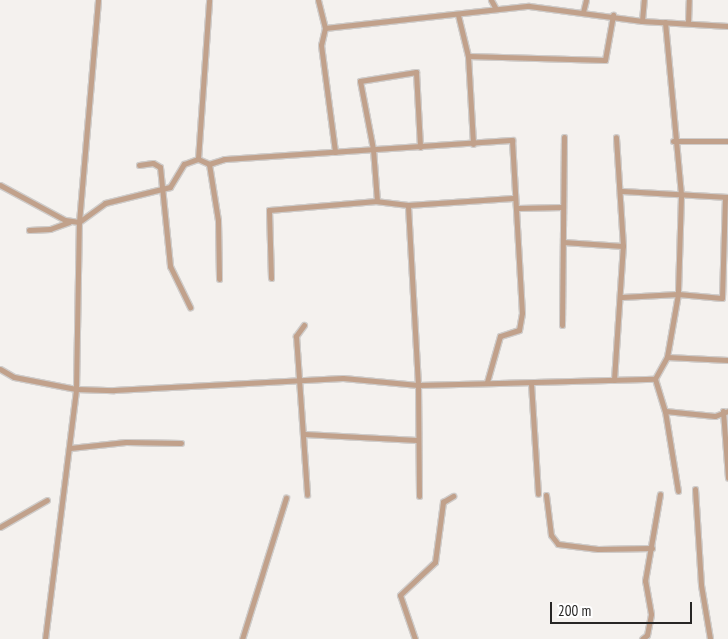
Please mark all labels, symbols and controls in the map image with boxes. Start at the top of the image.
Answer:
scale bar [553,592,696,624]
text: 200 m [558,601,591,620]

